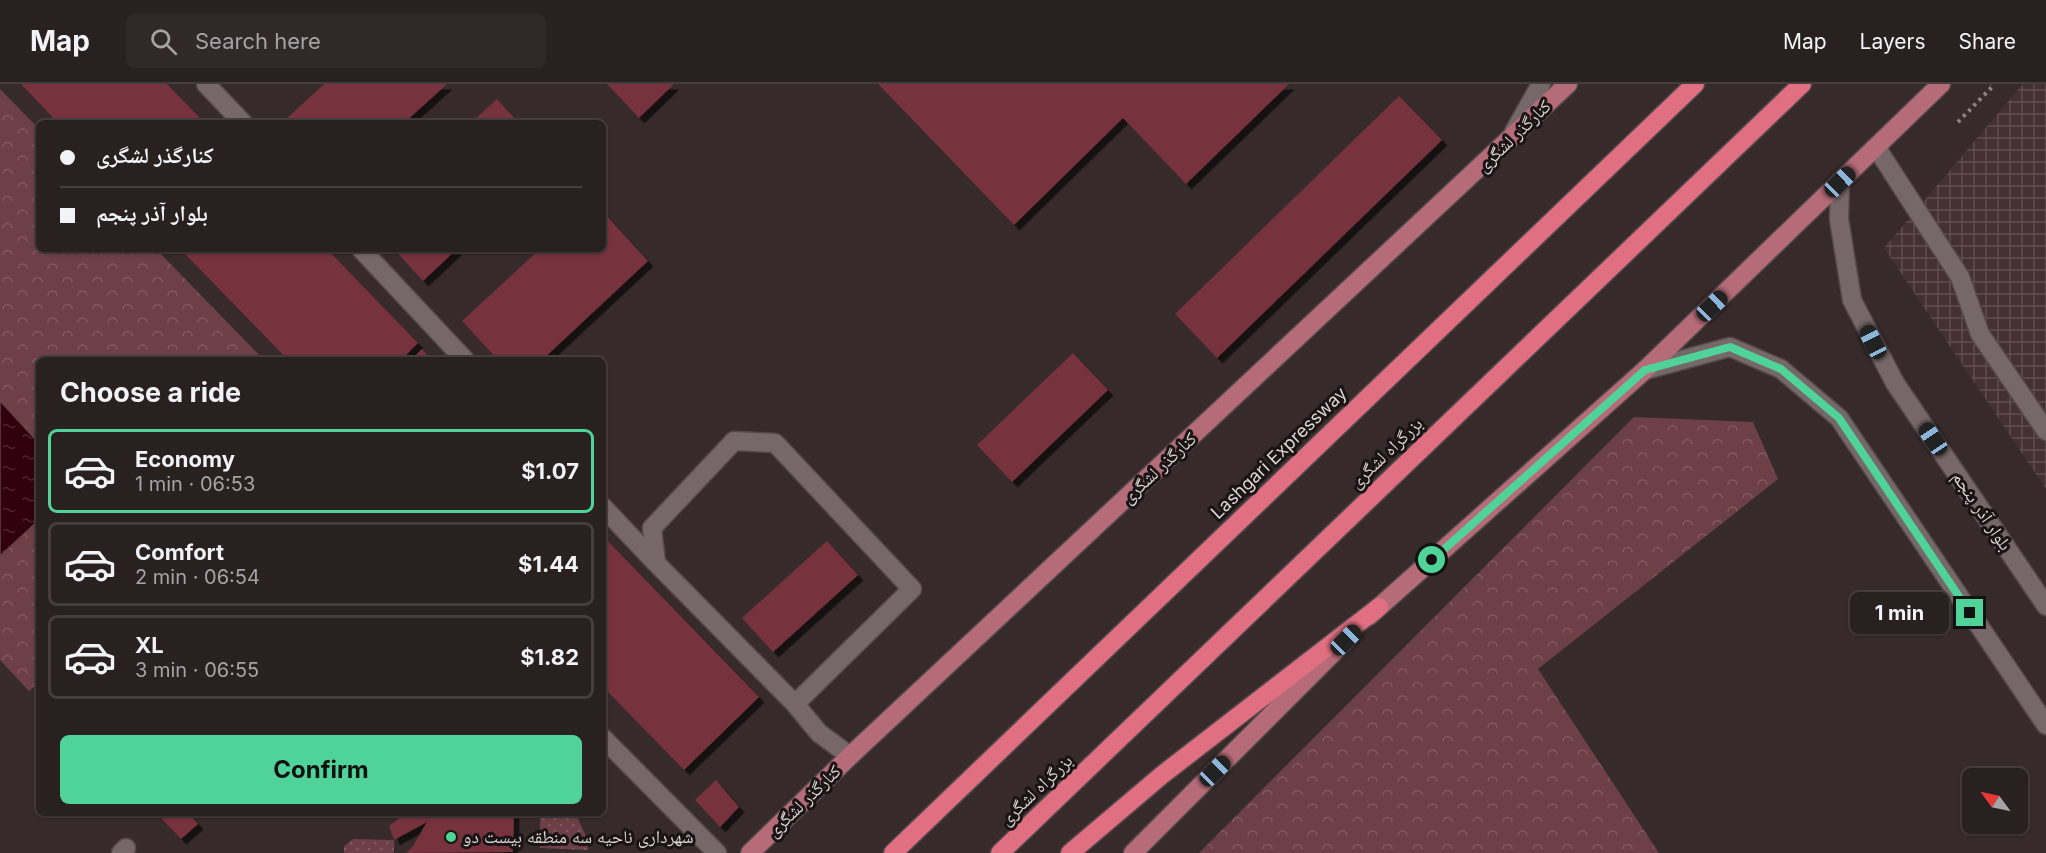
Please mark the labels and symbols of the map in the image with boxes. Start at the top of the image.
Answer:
street label: کنارگذر لشگری [1472,95,1556,177]
car [1821,163,1859,201]
car [1693,287,1731,325]
car [1857,322,1889,362]
street label: Lashgari Expressway [1206,382,1351,523]
street label: بزرگراه لشگری [1345,413,1427,493]
car [1915,419,1951,459]
street label: کنارگذر لشگری [1117,427,1201,508]
street label: بلوار آذر پنجم [1947,467,2017,555]
route start [1418,546,1445,573]
callout: 1 min [1850,592,1949,634]
route end [1956,599,1983,626]
car [1327,621,1365,659]
street label: بزرگراه لشگری [995,750,1077,830]
car [1196,752,1234,790]
street label: کنارگذر لشگری [762,760,846,842]
north arrow [1962,768,2028,834]
place label: شهرداری ناحیه سه منطقه بیست دو [463,826,693,848]
marker: شهرداری ناحیه سه منطقه بیست دو [444,830,458,844]

